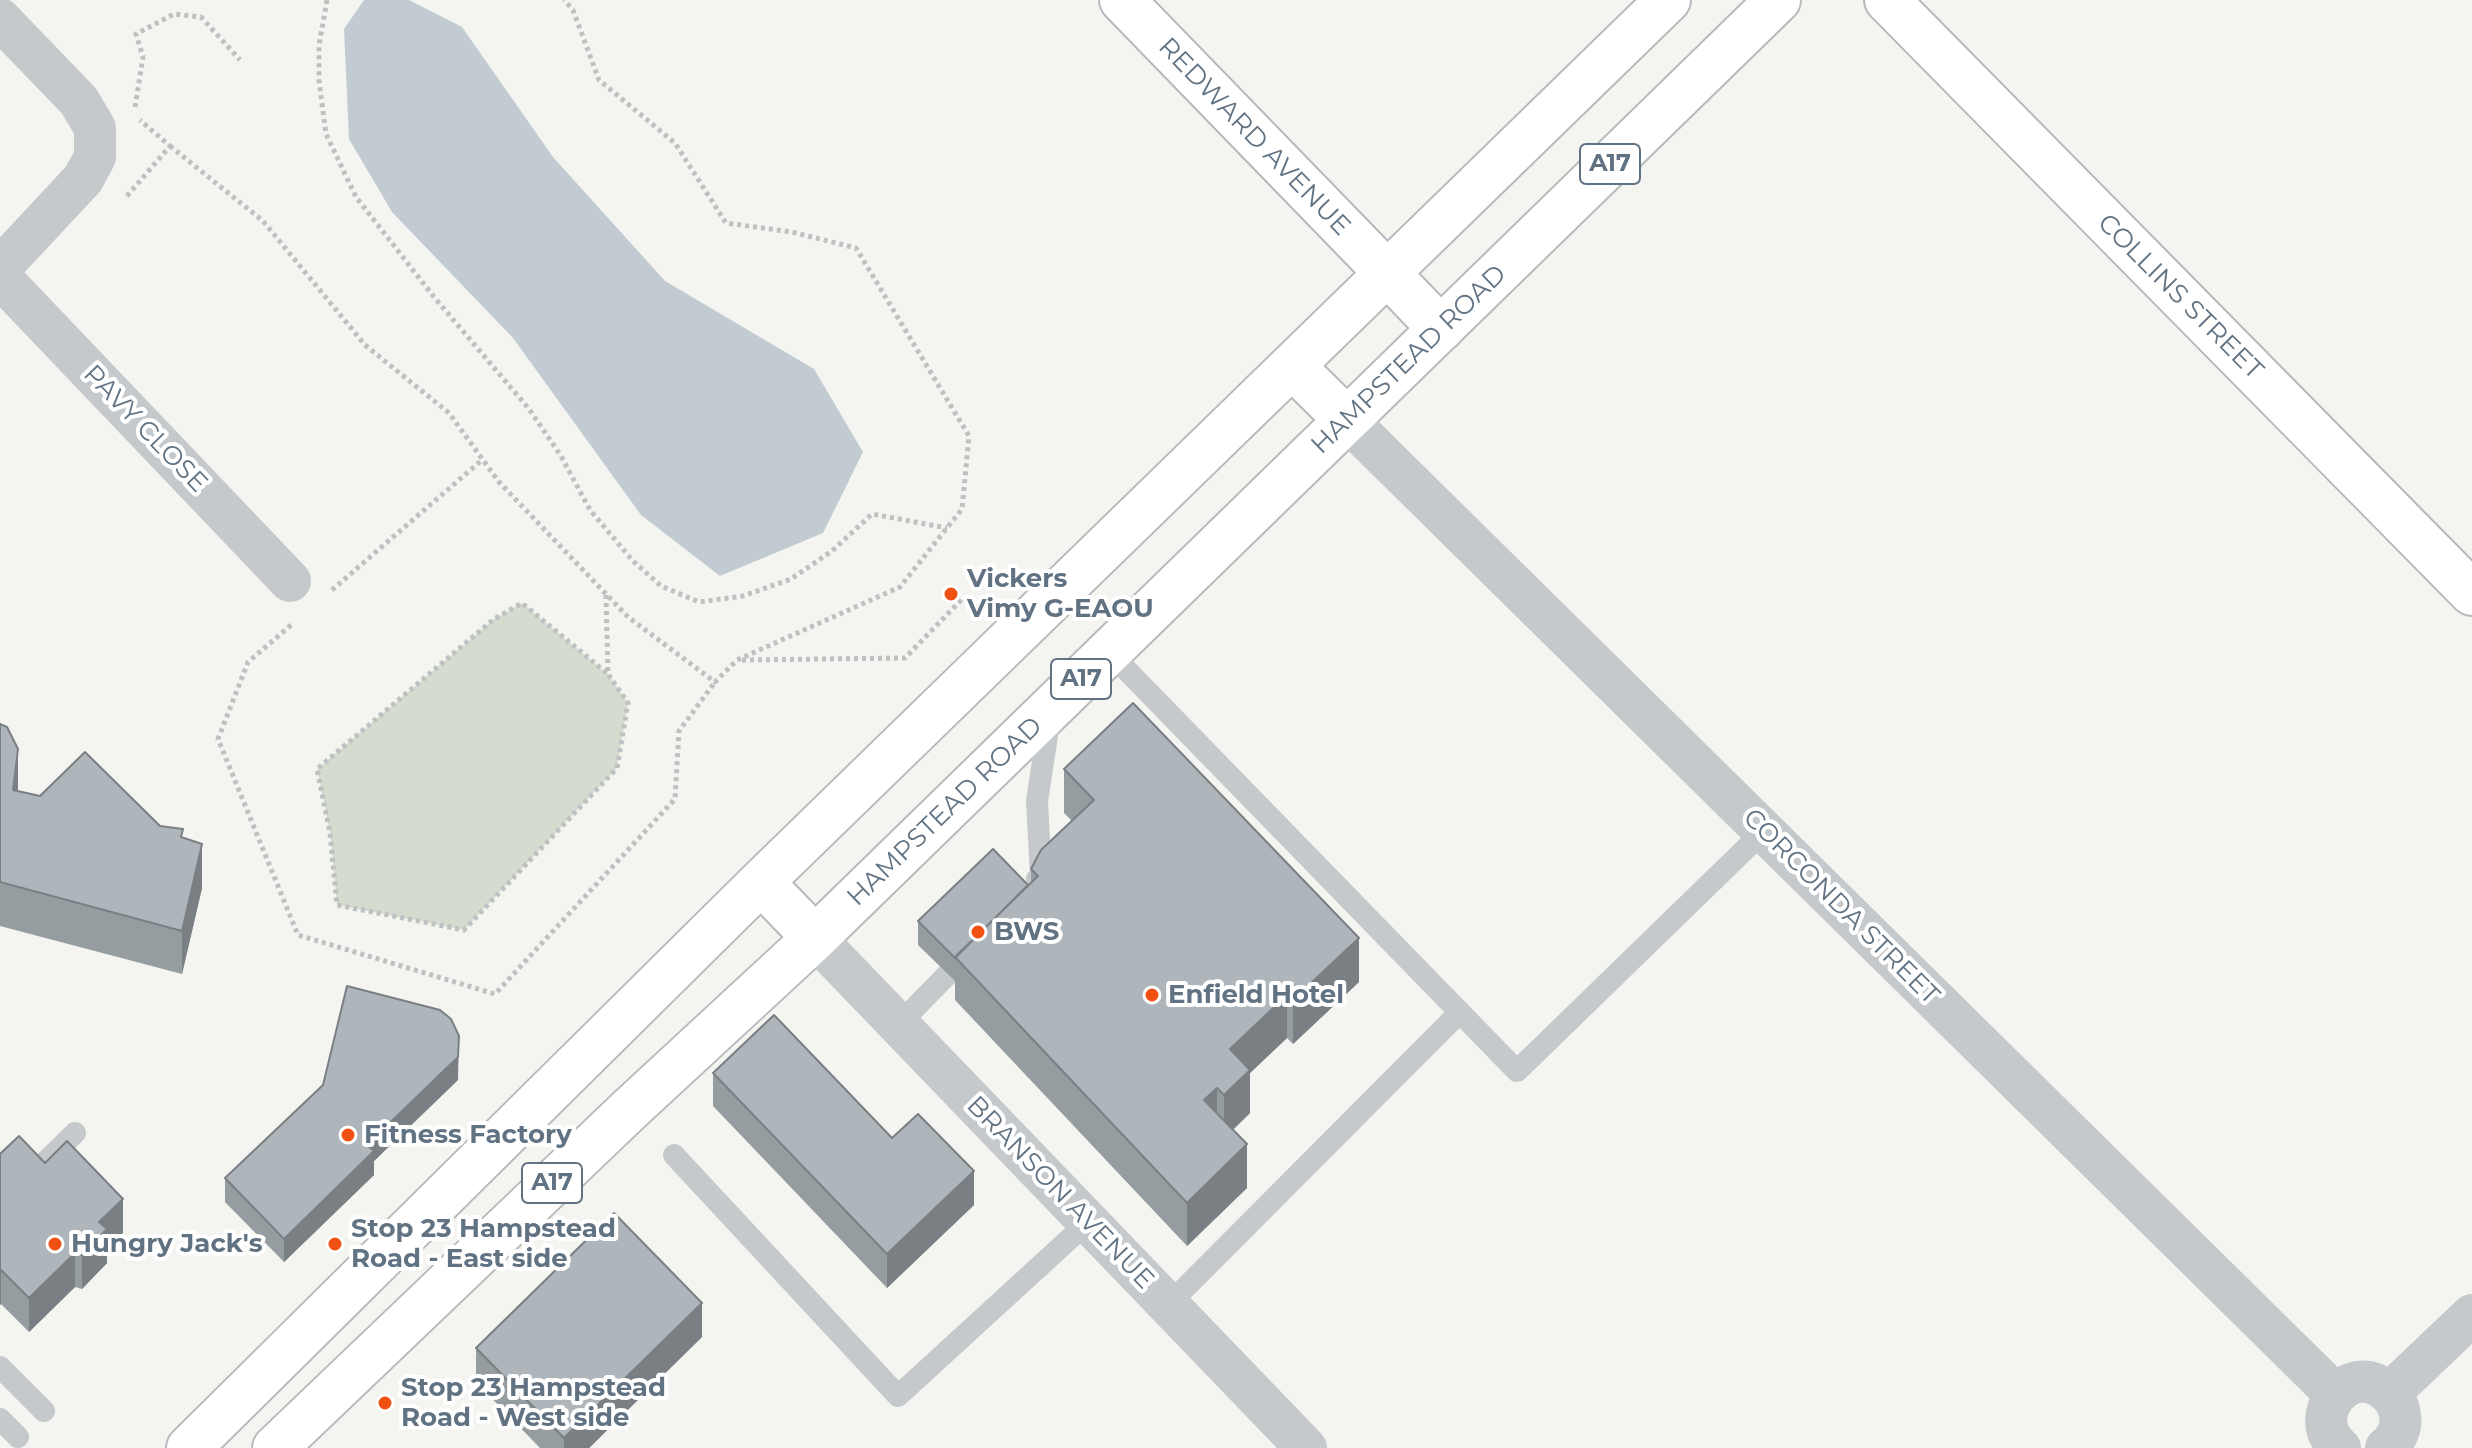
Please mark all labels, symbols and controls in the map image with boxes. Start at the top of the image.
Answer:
street label: REDWARD AVENUE [1152,32,1356,242]
road number: A17 [1580,144,1640,184]
street label: COLLINS STREET [2091,208,2269,386]
street label: HAMPSTEAD ROAD [1305,259,1513,461]
street label: PAVY CLOSE [77,359,213,499]
place label: Vickers Vimy G-EAOU [967,563,1154,624]
marker: Vickers Vimy G-EAOU [942,585,960,603]
road number: A17 [1051,659,1111,699]
street label: HAMPSTEAD ROAD [841,711,1049,913]
street label: CORCONDA STREET [1736,802,1946,1012]
place label: BWS [994,916,1059,948]
marker: BWS [969,923,987,941]
place label: Enfield Hotel [1168,979,1344,1011]
marker: Enfield Hotel [1143,986,1161,1004]
street label: BRANSON AVENUE [960,1090,1160,1296]
place label: Fitness Factory [364,1119,572,1151]
marker: Fitness Factory [339,1126,357,1144]
road number: A17 [522,1163,582,1203]
place label: Stop 23 Hampstead Road - East side [351,1213,616,1274]
place label: Hungry Jack's [71,1228,263,1260]
marker: Hungry Jack's [46,1235,64,1253]
marker: Stop 23 Hampstead Road - East side [326,1235,344,1253]
place label: Stop 23 Hampstead Road - West side [401,1372,666,1434]
marker: Stop 23 Hampstead Road - West side [376,1394,394,1412]

